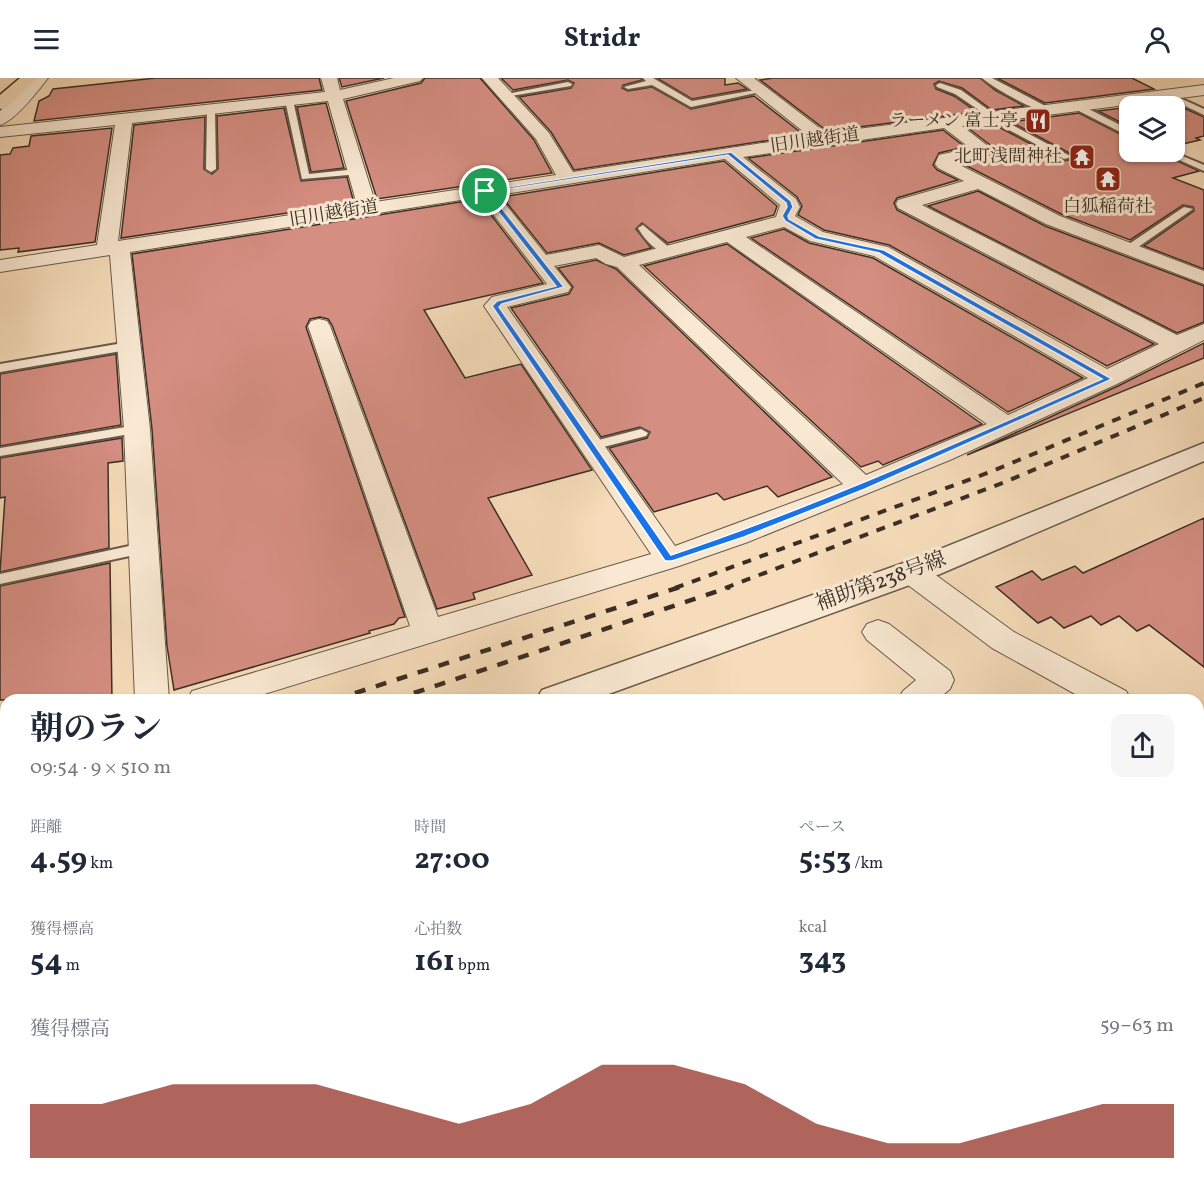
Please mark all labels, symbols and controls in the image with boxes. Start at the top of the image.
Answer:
text: Stridr [564,20,640,58]
icon: menu [30,23,63,56]
icon: person [1141,23,1174,56]
map controls [1119,96,1185,162]
button: layers [1119,96,1185,162]
restaurant icon: ラーメン 富士亭 [1023,106,1053,136]
place label: ラーメン 富士亭 [889,109,1018,134]
street label: 旧川越街道 [769,122,861,160]
temple icon: 北町浅間神社 [1067,142,1097,172]
place label: 北町浅間神社 [954,145,1062,170]
temple icon: 白狐稲荷社 [1093,164,1123,194]
pin [459,165,510,216]
icon: arrive [468,174,501,207]
street label: 旧川越街道 [288,195,380,233]
place label: 白狐稲荷社 [1063,195,1153,220]
street label: 補助第238号線 [812,545,950,619]
text: 朝のラン [30,708,162,754]
button: share [1111,714,1174,777]
text: 09:54 · 9 × 510 m [30,754,171,782]
text: 距離 [30,817,62,839]
text: 時間 [414,817,446,839]
text: ペース [799,817,846,839]
text: 4.59 [30,839,87,881]
text: 27:00 [414,839,490,881]
text: 5:53 [799,839,851,881]
text: km [87,853,113,875]
text: /km [851,853,883,875]
text: kcal [799,917,827,939]
text: 獲得標高 [30,919,94,941]
text: 心拍数 [414,919,462,941]
text: 343 [799,939,846,981]
text: 54 [30,941,63,983]
text: 161 [414,941,455,983]
text: m [63,955,80,977]
text: bpm [455,955,490,977]
text: 59–63 m [1100,1012,1174,1040]
text: 獲得標高 [30,1016,110,1044]

